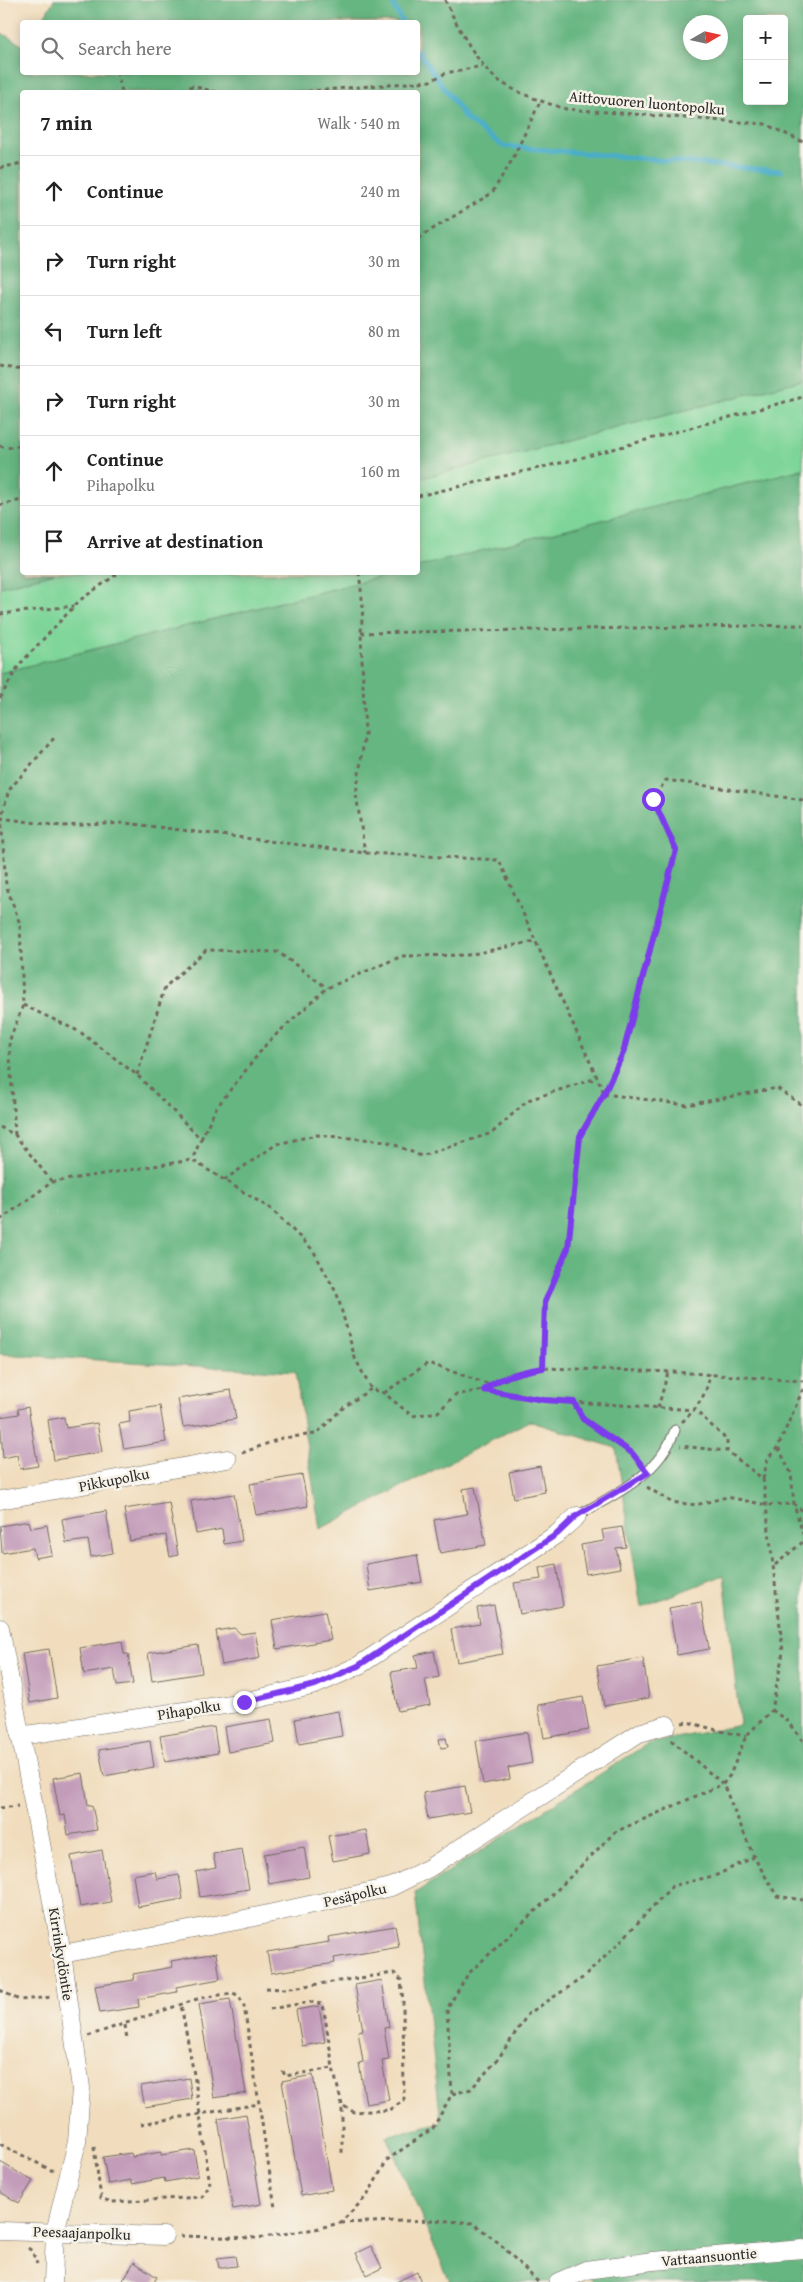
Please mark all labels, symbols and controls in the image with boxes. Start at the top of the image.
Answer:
north arrow [683,15,728,60]
map controls [743,15,788,105]
button: + [743,15,788,60]
search box [20,20,420,75]
icon: search [38,34,66,62]
text: Search here [78,34,172,62]
button: − [743,60,788,105]
street label: Aittovuoren luontopolku [568,85,727,120]
text: 7 min [40,107,92,138]
text: Walk · 540 m [317,111,400,135]
icon: ahead [40,177,68,205]
text: Continue [87,177,164,205]
text: 240 m [360,179,400,203]
icon: right [40,247,68,275]
text: Turn right [87,247,176,275]
text: 30 m [368,249,400,273]
icon: left [40,317,68,345]
text: Turn left [87,317,162,345]
text: 80 m [368,319,400,343]
icon: right [40,387,68,415]
text: Turn right [87,387,176,415]
text: 30 m [368,389,400,413]
text: Continue [87,445,164,473]
icon: ahead [40,457,68,485]
text: 160 m [360,459,400,483]
text: Pihapolku [87,473,155,497]
icon: arrive [40,527,68,555]
text: Arrive at destination [87,527,263,555]
route start [642,788,665,811]
street label: Pikkupolku [77,1462,152,1497]
route end [233,1691,256,1714]
street label: Pihapolku [156,1694,223,1725]
street label: Pesäpolku [321,1877,389,1912]
street label: Kirrinkydöntie [44,1906,79,2002]
street label: Peesaajanpolku [33,2220,132,2245]
street label: Vattaansuontie [660,2242,758,2271]

